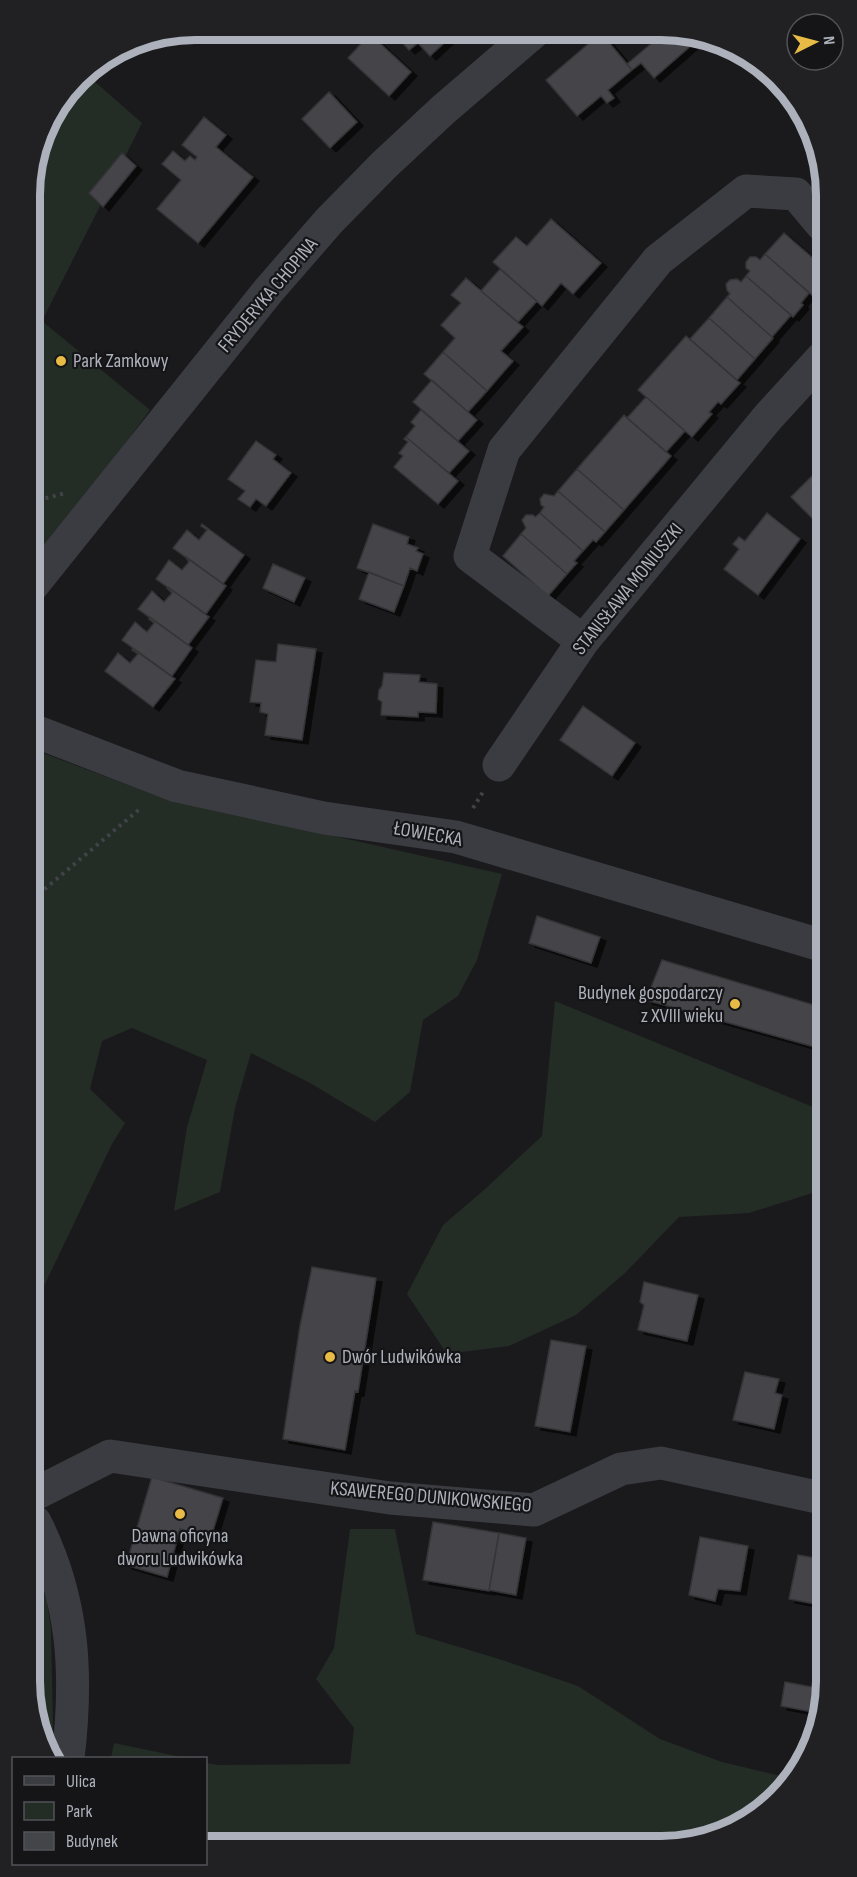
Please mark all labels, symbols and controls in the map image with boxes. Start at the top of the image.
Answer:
north arrow [785,12,845,72]
text: N [819,35,838,46]
street label: FRYDERYKA CHOPINA [213,232,323,357]
place label: Park Zamkowy [73,349,169,373]
marker: Park Zamkowy [54,354,68,368]
street label: STANISŁAWA MONIUSZKI [567,518,689,660]
street label: ŁOWIECKA [391,816,465,852]
place label: Budynek gospodarczy z XVIII wieku [578,981,723,1028]
marker: Budynek gospodarczy z XVIII wieku [728,997,742,1011]
place label: Dwór Ludwikówka [342,1345,461,1369]
marker: Dwór Ludwikówka [323,1350,337,1364]
street label: KSAWEREGO DUNIKOWSKIEGO [329,1476,533,1518]
marker: Dawna oficyna dworu Ludwikówka [173,1507,187,1521]
place label: Dawna oficyna dworu Ludwikówka [117,1524,243,1571]
legend [12,1757,207,1865]
text: Ulica [66,1771,96,1792]
text: Park [66,1801,92,1822]
text: Budynek [66,1831,118,1852]

